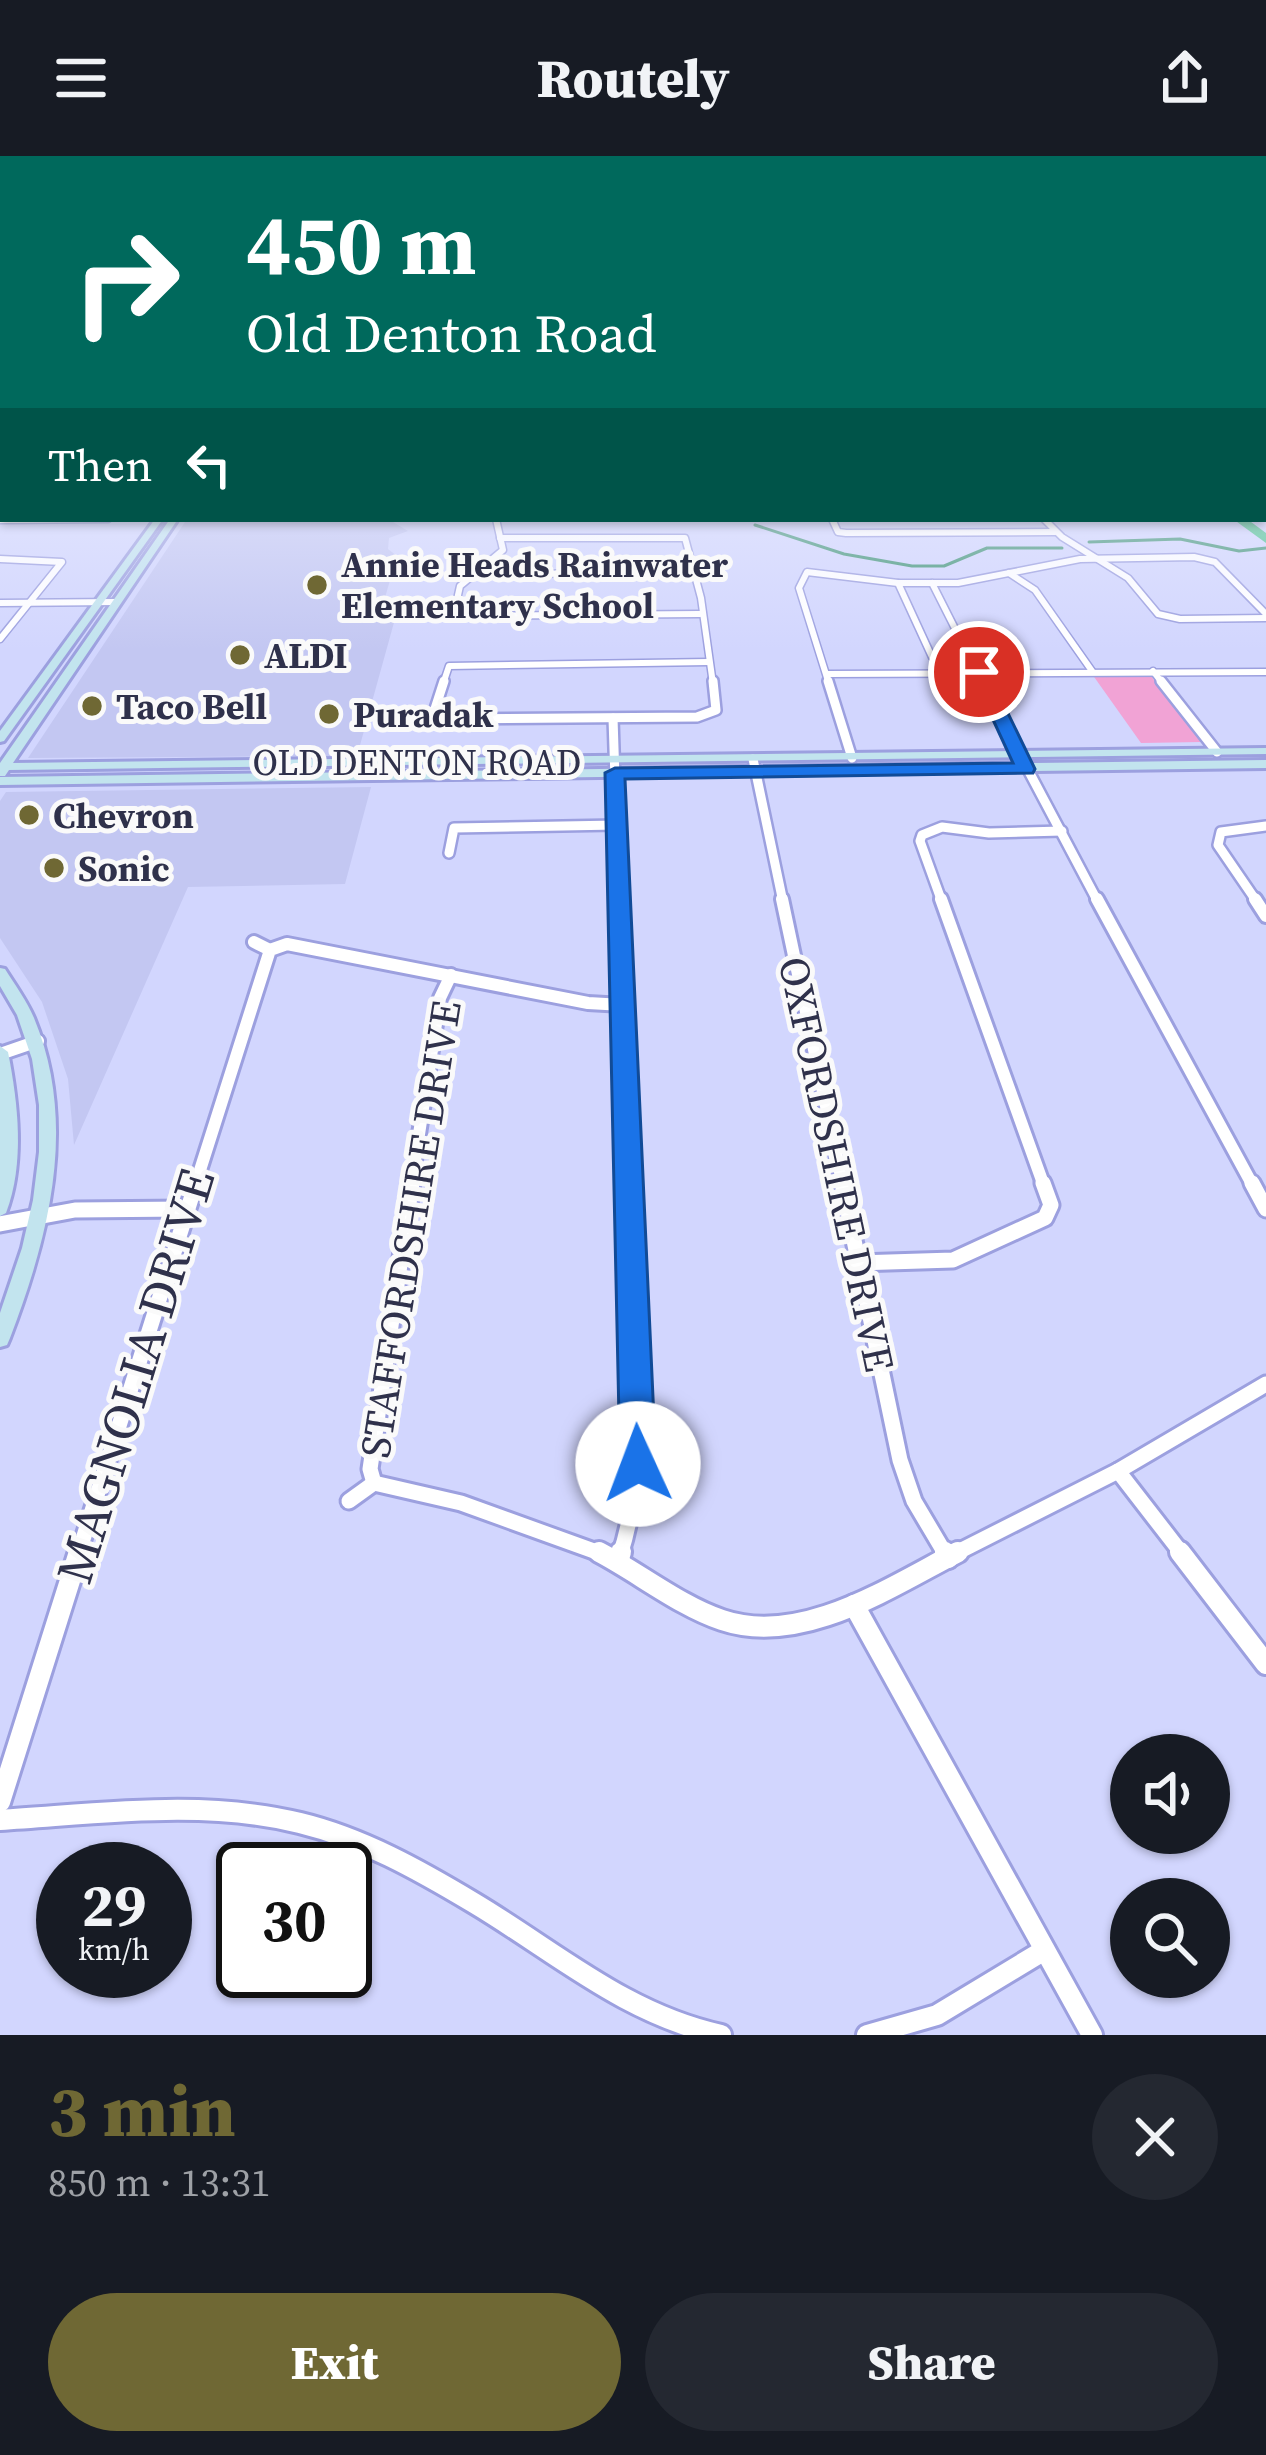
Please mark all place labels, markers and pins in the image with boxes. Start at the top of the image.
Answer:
place label: Annie Heads Rainwater Elementary School [341,540,728,630]
marker: Annie Heads Rainwater Elementary School [304,572,330,598]
pin [928,621,1030,723]
place label: ALDI [264,631,347,680]
marker: ALDI [227,642,253,668]
place label: Taco Bell [116,682,267,731]
place label: Puradak [353,690,494,739]
marker: Taco Bell [79,693,105,719]
marker: Puradak [316,701,342,727]
place label: Chevron [53,791,194,840]
marker: Chevron [16,802,42,828]
place label: Sonic [78,844,170,893]
marker: Sonic [41,855,67,881]

